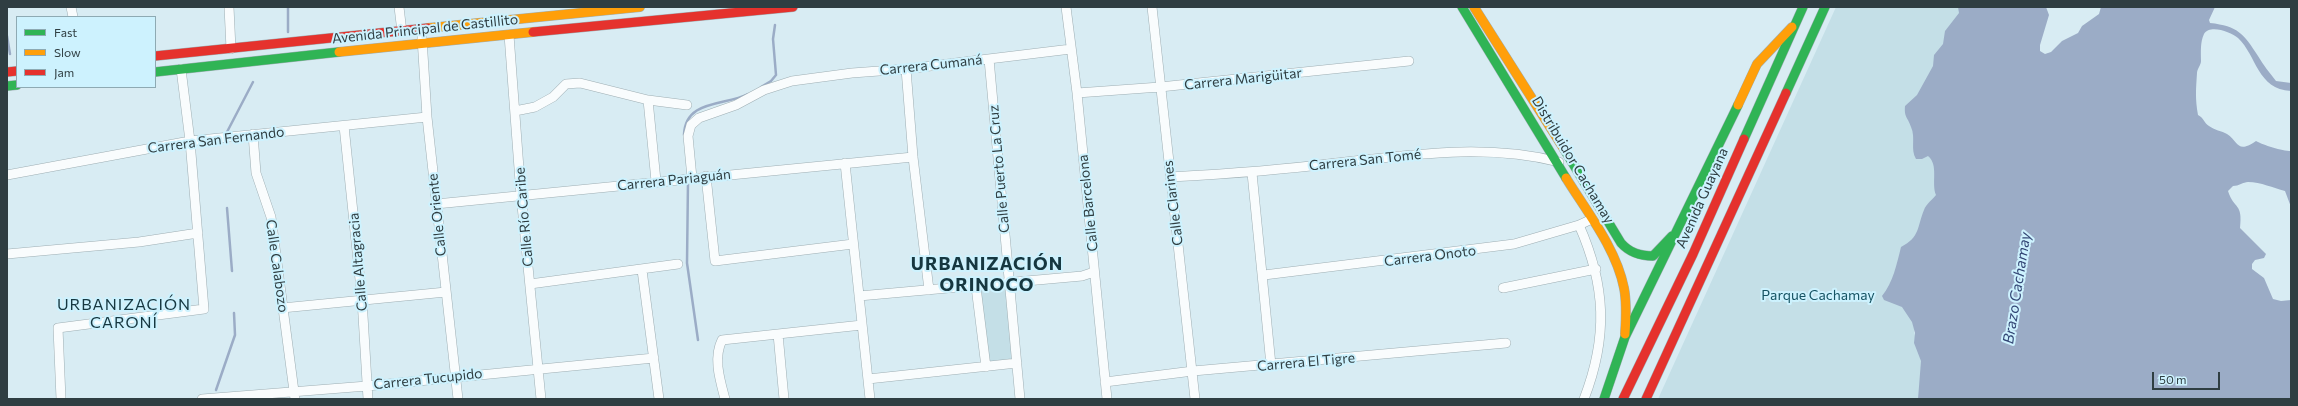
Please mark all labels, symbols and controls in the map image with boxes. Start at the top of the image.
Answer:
street label: Avenida Principal de Castillito [331,11,519,47]
legend [16,16,156,88]
text: Fast [54,25,77,39]
text: Slow [54,45,81,59]
street label: Carrera Cumaná [879,51,983,79]
street label: Carrera Marigüitar [1183,64,1303,94]
text: Jam [54,65,74,79]
street label: Distribuidor Cachamay [1528,93,1618,227]
street label: Calle Puerto La Cruz [985,104,1013,234]
street label: Carrera San Fernando [147,123,285,157]
street label: Avenida Guayana [1672,145,1732,251]
street label: Carrera San Tomé [1308,146,1422,174]
street label: Calle Barcelona [1075,154,1101,252]
street label: Calle Clarines [1159,160,1187,246]
street label: Carrera Pariaguán [616,166,732,194]
street label: Calle Río Caribe [511,167,537,267]
street label: Calle Oriente [424,173,450,257]
street label: Calle Altagracia [345,212,371,312]
street label: Calle Calabozo [262,218,292,314]
water label: Brazo Cachamay [1999,231,2035,345]
street label: Carrera Onoto [1383,242,1477,270]
district label: URBANIZACIÓN ORINOCO [911,253,1063,296]
park label: Parque Cachamay [1761,287,1875,303]
district label: URBANIZACIÓN CARONÍ [57,295,191,333]
street label: Carrera El Tigre [1256,349,1356,375]
scale bar [2154,364,2222,390]
street label: Carrera Tucupido [373,365,483,393]
text: 50 m [2159,372,2187,386]

